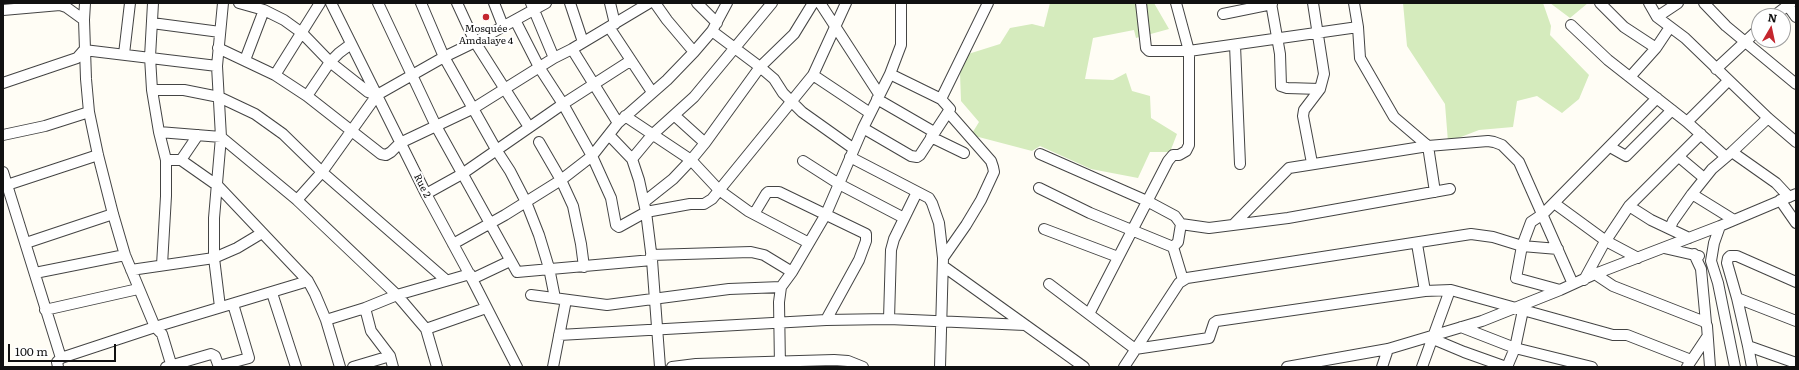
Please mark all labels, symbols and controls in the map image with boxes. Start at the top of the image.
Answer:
north arrow [1751,8,1791,48]
text: N [1767,9,1779,26]
marker: Mosquée Amdalaye 4 [481,12,491,22]
place label: Mosquée Amdalaye 4 [459,23,513,46]
street label: Rue 2 [411,172,433,200]
scale bar [10,336,118,362]
text: 100 m [15,342,48,360]

